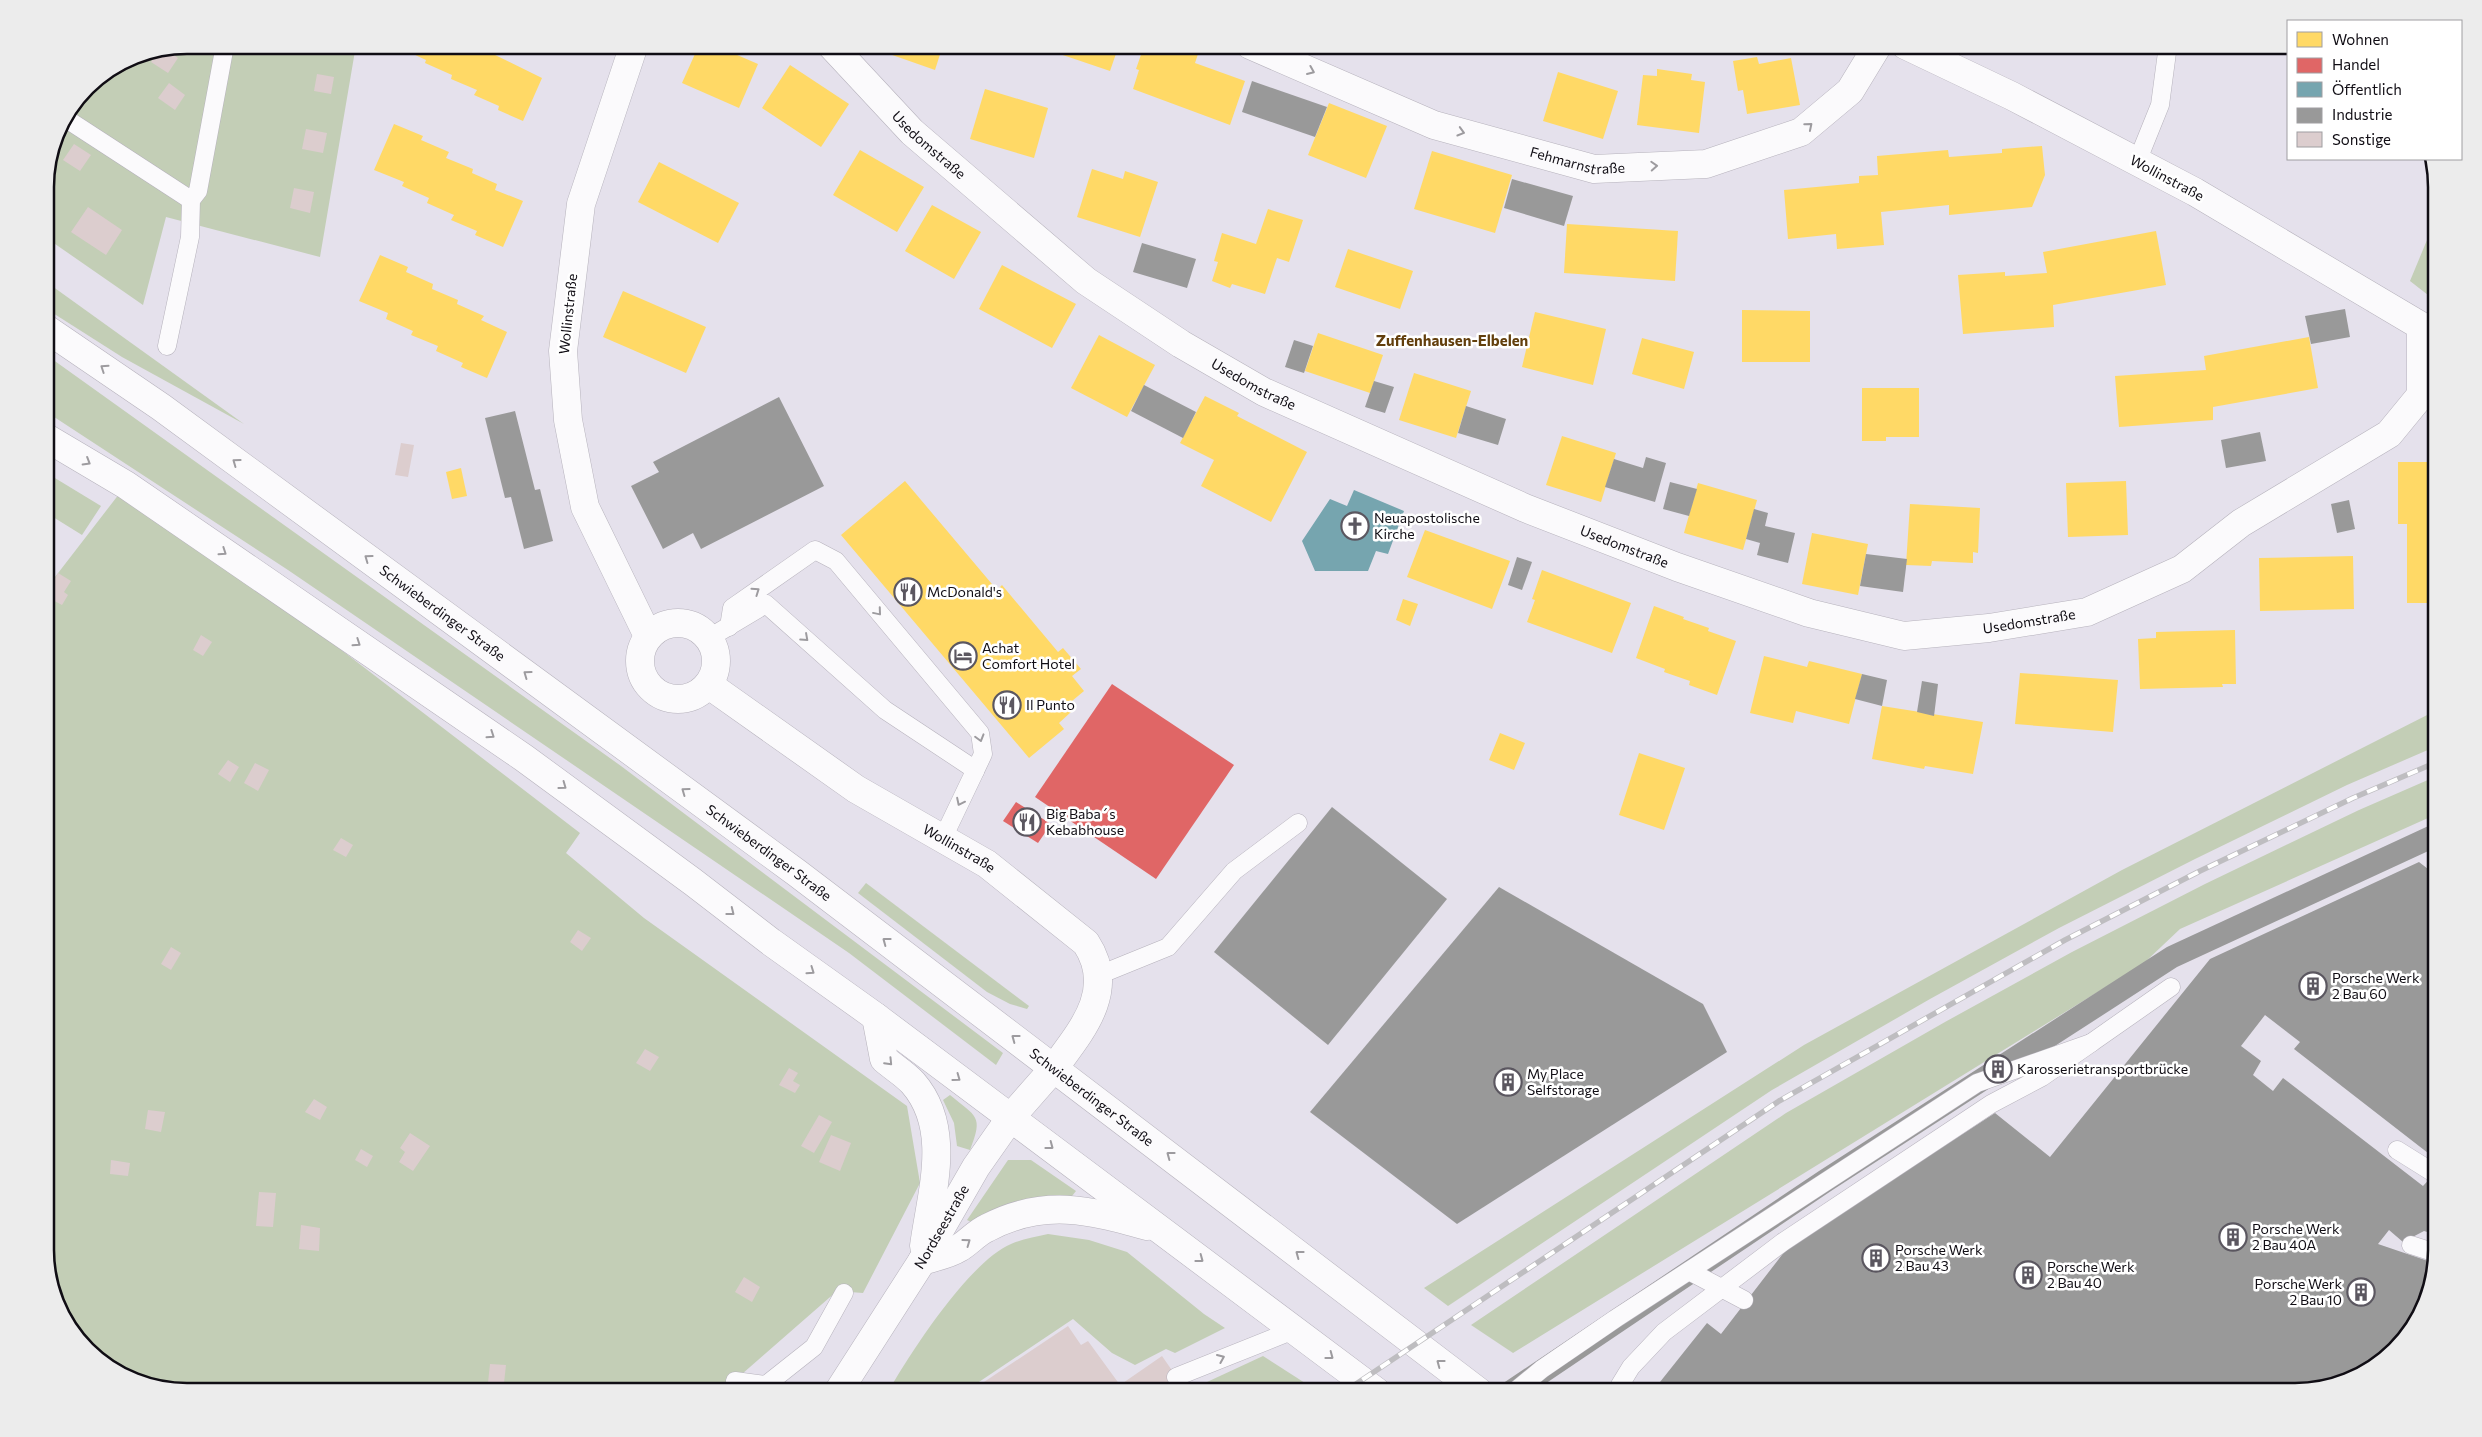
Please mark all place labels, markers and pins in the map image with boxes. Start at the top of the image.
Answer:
place label: Neuapostolische Kirche [1374,509,1480,542]
church icon: Neuapostolische Kirche [1340,511,1370,541]
restaurant icon: McDonald's [893,577,923,607]
place label: McDonald's [927,583,1002,600]
place label: Achat Comfort Hotel [982,639,1075,672]
hotel icon: Achat Comfort Hotel [948,641,978,671]
restaurant icon: Il Punto [992,690,1022,720]
place label: Il Punto [1026,696,1075,713]
place label: Big Baba´s Kebabhouse [1046,805,1124,838]
restaurant icon: Big Baba´s Kebabhouse [1012,807,1042,837]
place label: Porsche Werk 2 Bau 60 [2332,969,2420,1002]
building icon: Porsche Werk 2 Bau 60 [2298,971,2328,1001]
building icon: Karosserietransportbrücke [1983,1054,2013,1084]
place label: Karosserietransportbrücke [2017,1060,2188,1077]
place label: My Place Selfstorage [1527,1065,1599,1098]
building icon: My Place Selfstorage [1493,1067,1523,1097]
place label: Porsche Werk 2 Bau 40A [2252,1220,2340,1253]
building icon: Porsche Werk 2 Bau 40A [2218,1222,2248,1252]
place label: Porsche Werk 2 Bau 43 [1895,1241,1983,1274]
building icon: Porsche Werk 2 Bau 43 [1861,1243,1891,1273]
place label: Porsche Werk 2 Bau 40 [2047,1258,2135,1291]
building icon: Porsche Werk 2 Bau 40 [2013,1260,2043,1290]
place label: Porsche Werk 2 Bau 10 [2254,1275,2342,1308]
building icon: Porsche Werk 2 Bau 10 [2346,1277,2376,1307]

